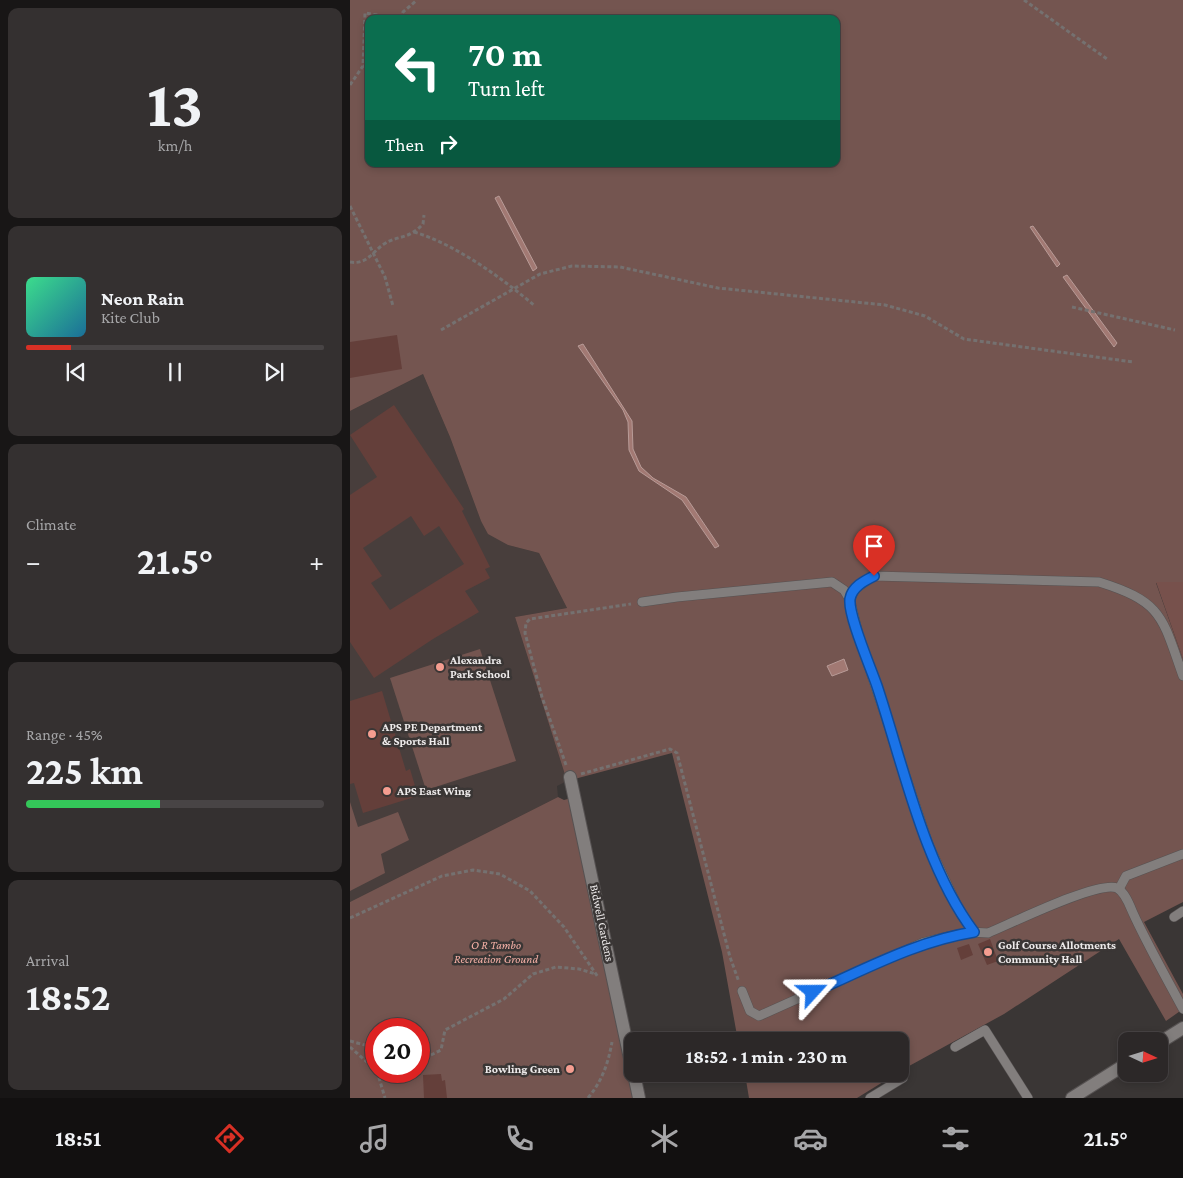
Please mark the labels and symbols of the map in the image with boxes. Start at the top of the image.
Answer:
pin [853,525,895,576]
place label: Alexandra Park School [449,653,511,681]
marker: Alexandra Park School [434,661,446,673]
place label: APS PE Department & Sports Hall [381,720,483,748]
marker: APS PE Department & Sports Hall [366,728,378,740]
place label: APS East Wing [396,784,471,798]
marker: APS East Wing [381,785,393,797]
street label: Bidwell Gardens [587,883,617,963]
park label: O R Tambo Recreation Ground [454,938,538,966]
place label: Golf Course Allotments Community Hall [998,938,1116,966]
marker: Golf Course Allotments Community Hall [982,946,994,958]
position arrow [786,965,838,1017]
speed limit sign: 20 [365,1018,430,1083]
north arrow [1118,1032,1168,1082]
place label: Bowling Green [485,1062,560,1076]
marker: Bowling Green [564,1063,576,1075]

